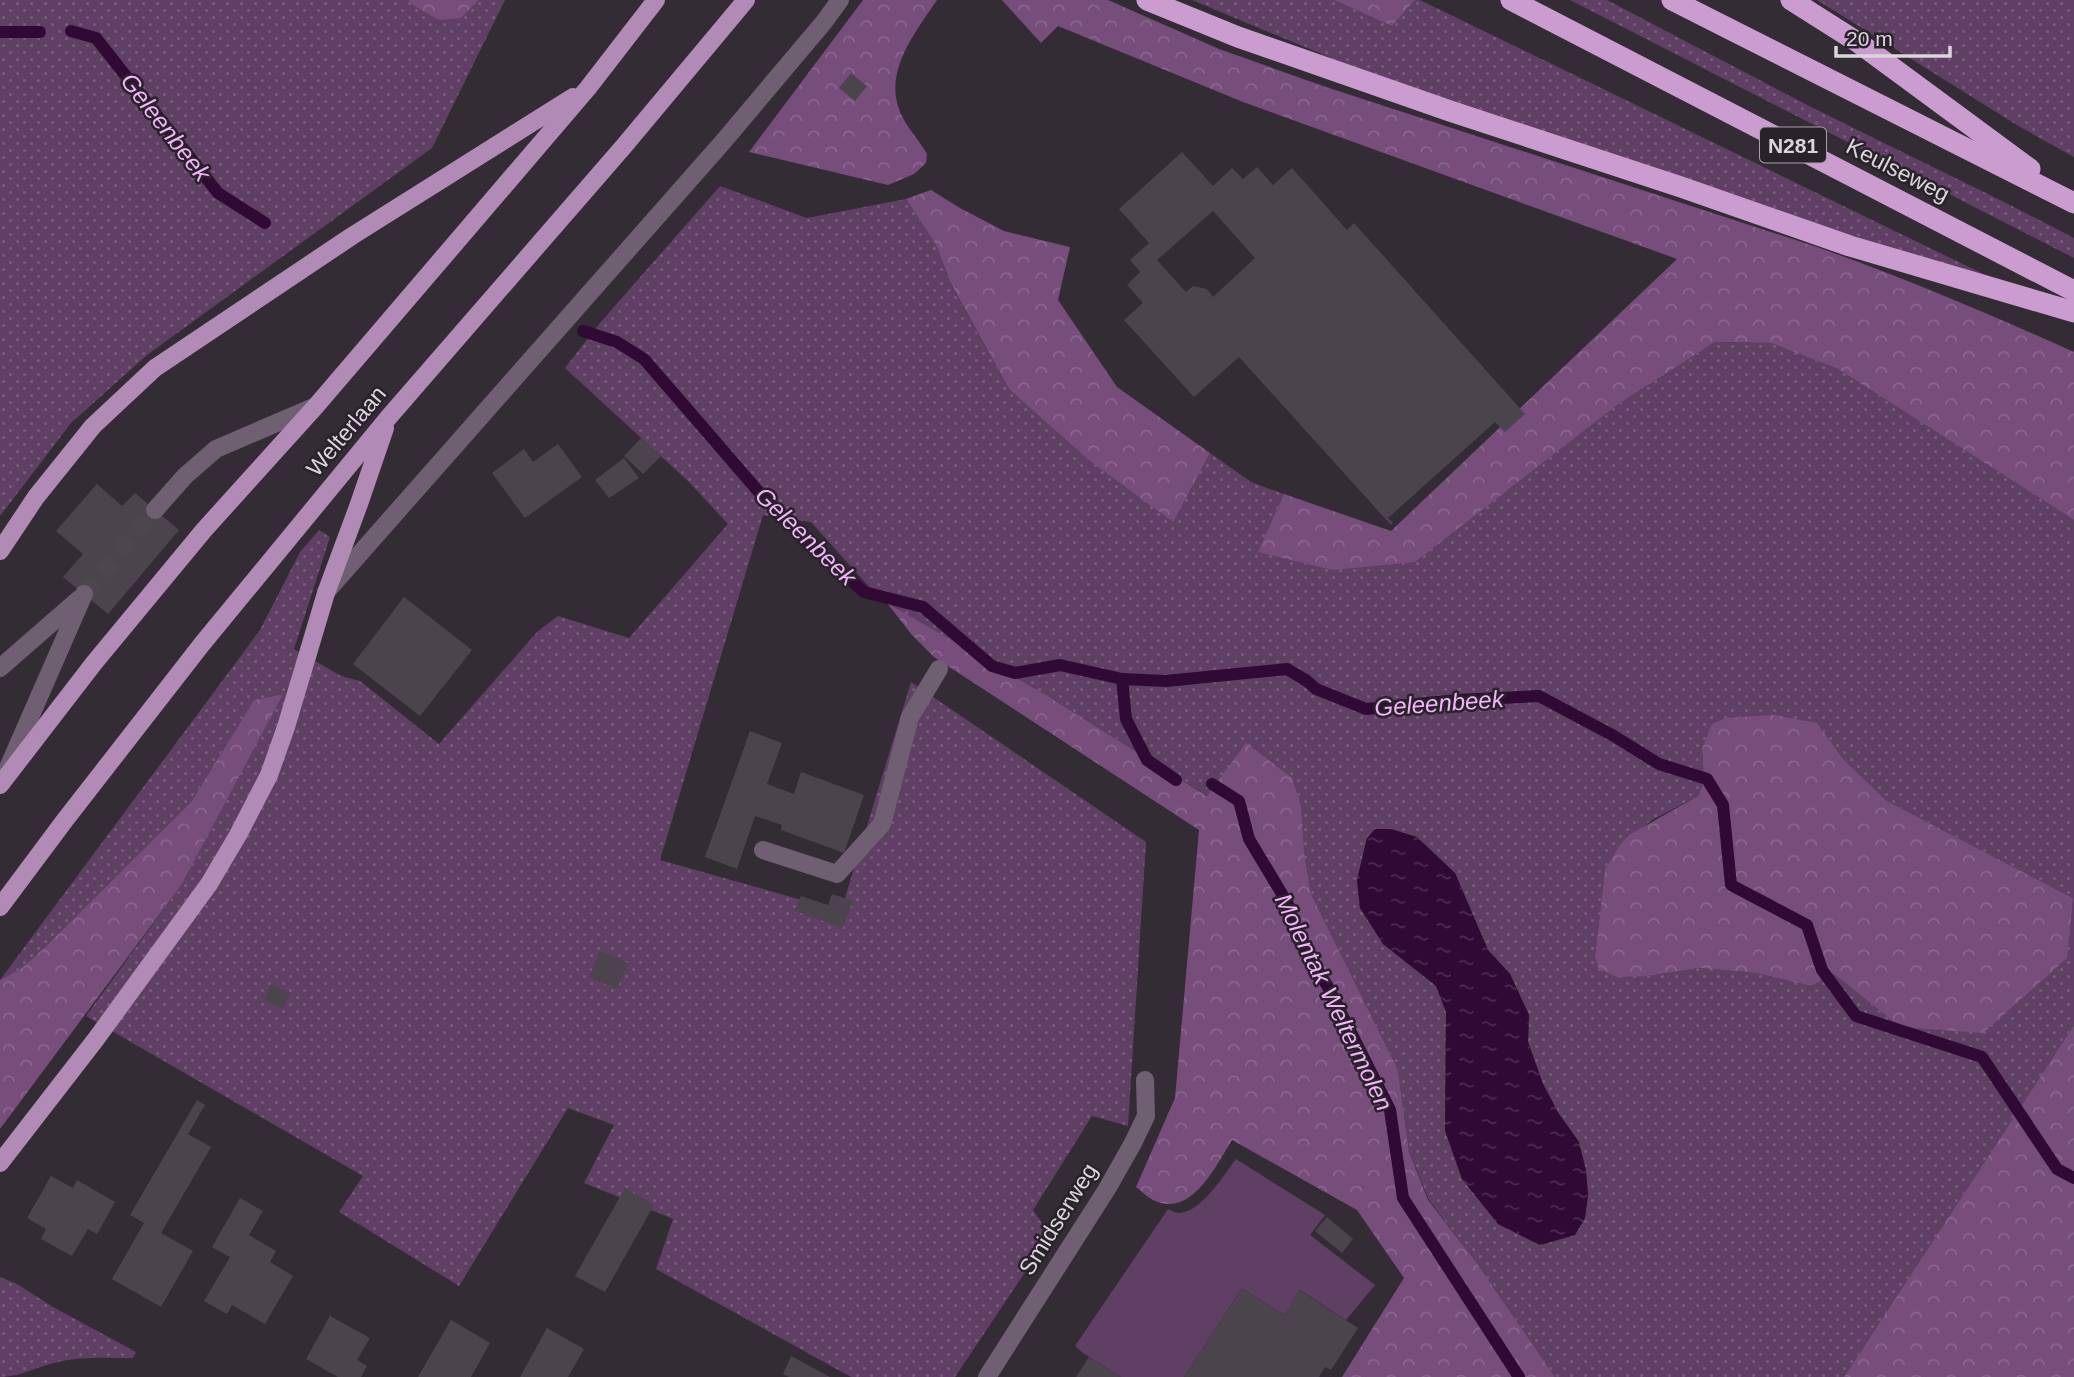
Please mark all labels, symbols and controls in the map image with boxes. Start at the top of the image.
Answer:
scale bar [1836,14,1950,58]
text: 20 m [1846,27,1893,50]
water label: Geleenbeek [116,68,218,188]
road number: N281 [1760,128,1826,162]
street label: Keulseweg [1842,133,1954,207]
street label: Welterlaan [301,381,391,481]
water label: Geleenbeek [750,481,863,592]
water label: Geleenbeek [1373,685,1506,721]
water label: Molentak Weltermolen [1270,889,1398,1115]
street label: Smidserweg [1013,1158,1103,1280]

